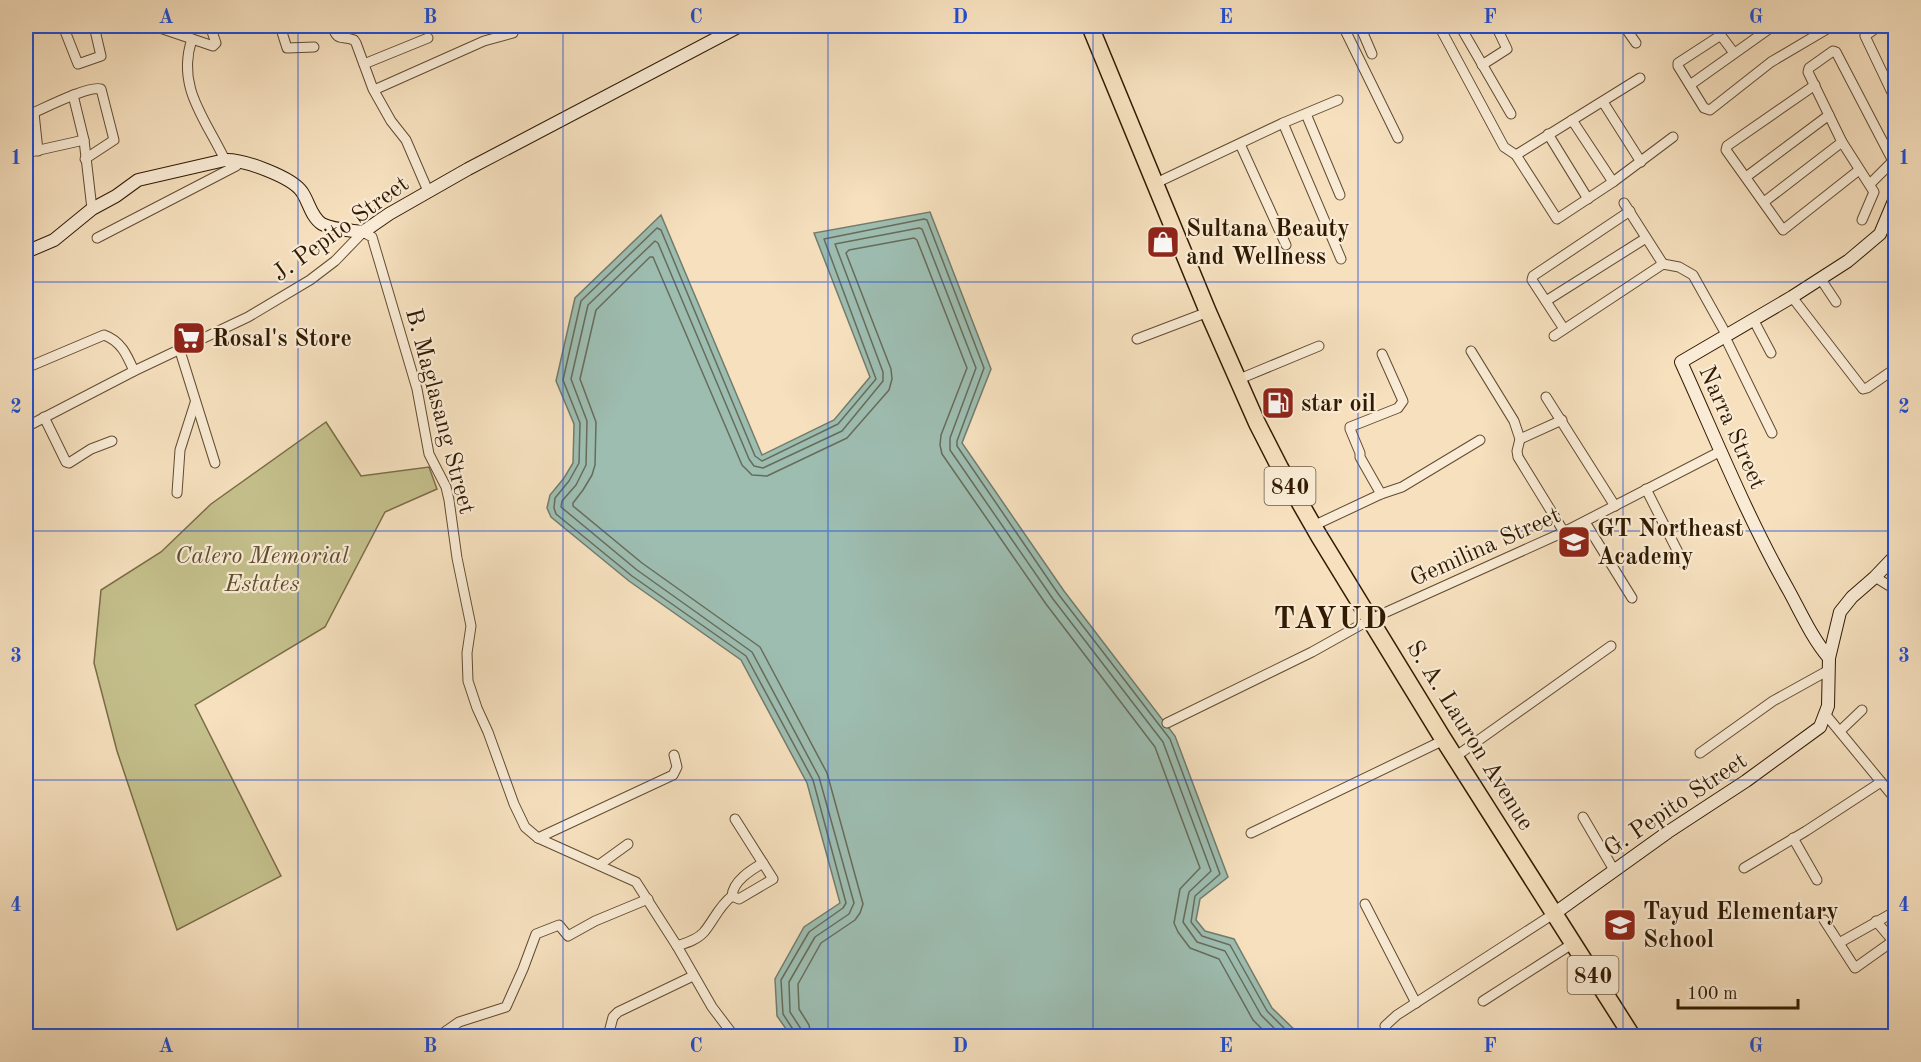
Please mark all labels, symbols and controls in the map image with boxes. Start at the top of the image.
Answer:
text: A [158,8,174,28]
text: B [423,8,437,28]
text: C [689,8,703,28]
text: D [952,8,968,28]
text: E [1219,8,1233,28]
text: F [1483,8,1497,28]
text: G [1749,8,1763,28]
text: 1 [10,149,22,169]
text: 1 [1898,149,1910,169]
street label: J. Pepito Street [269,172,414,287]
place label: Sultana Beauty and Wellness [1186,218,1350,270]
shop icon: Sultana Beauty and Wellness [1145,224,1181,260]
street label: B. Maglasang Street [400,306,478,517]
supermarket icon: Rosal's Store [171,320,207,356]
place label: Rosal's Store [212,328,352,352]
street label: Narra Street [1693,363,1769,493]
fuel station icon: star oil [1260,385,1296,421]
place label: star oil [1301,393,1376,417]
text: 2 [10,398,22,418]
text: 2 [1898,398,1910,418]
road number: 840 [1264,467,1316,505]
street label: Gemilina Street [1407,504,1565,592]
place label: GT Northeast Academy [1597,518,1744,570]
school or university icon: GT Northeast Academy [1556,524,1592,560]
park label: Calero Memorial Estates [175,545,349,597]
district label: TAYUD [1274,605,1388,635]
street label: S. A. Lauron Avenue [1401,637,1537,835]
text: 3 [10,647,22,667]
text: 3 [1898,647,1910,667]
street label: G. Pepito Street [1600,749,1752,862]
text: 4 [10,896,22,916]
text: 4 [1898,896,1910,916]
place label: Tayud Elementary School [1643,901,1839,953]
school or university icon: Tayud Elementary School [1602,907,1638,943]
road number: 840 [1568,956,1618,994]
scale bar [1678,972,1798,1010]
text: 100 m [1687,985,1738,1003]
text: A [158,1037,174,1057]
text: B [423,1037,437,1057]
text: C [689,1037,703,1057]
text: D [952,1037,968,1057]
text: E [1219,1037,1233,1057]
text: F [1483,1037,1497,1057]
text: G [1749,1037,1763,1057]

